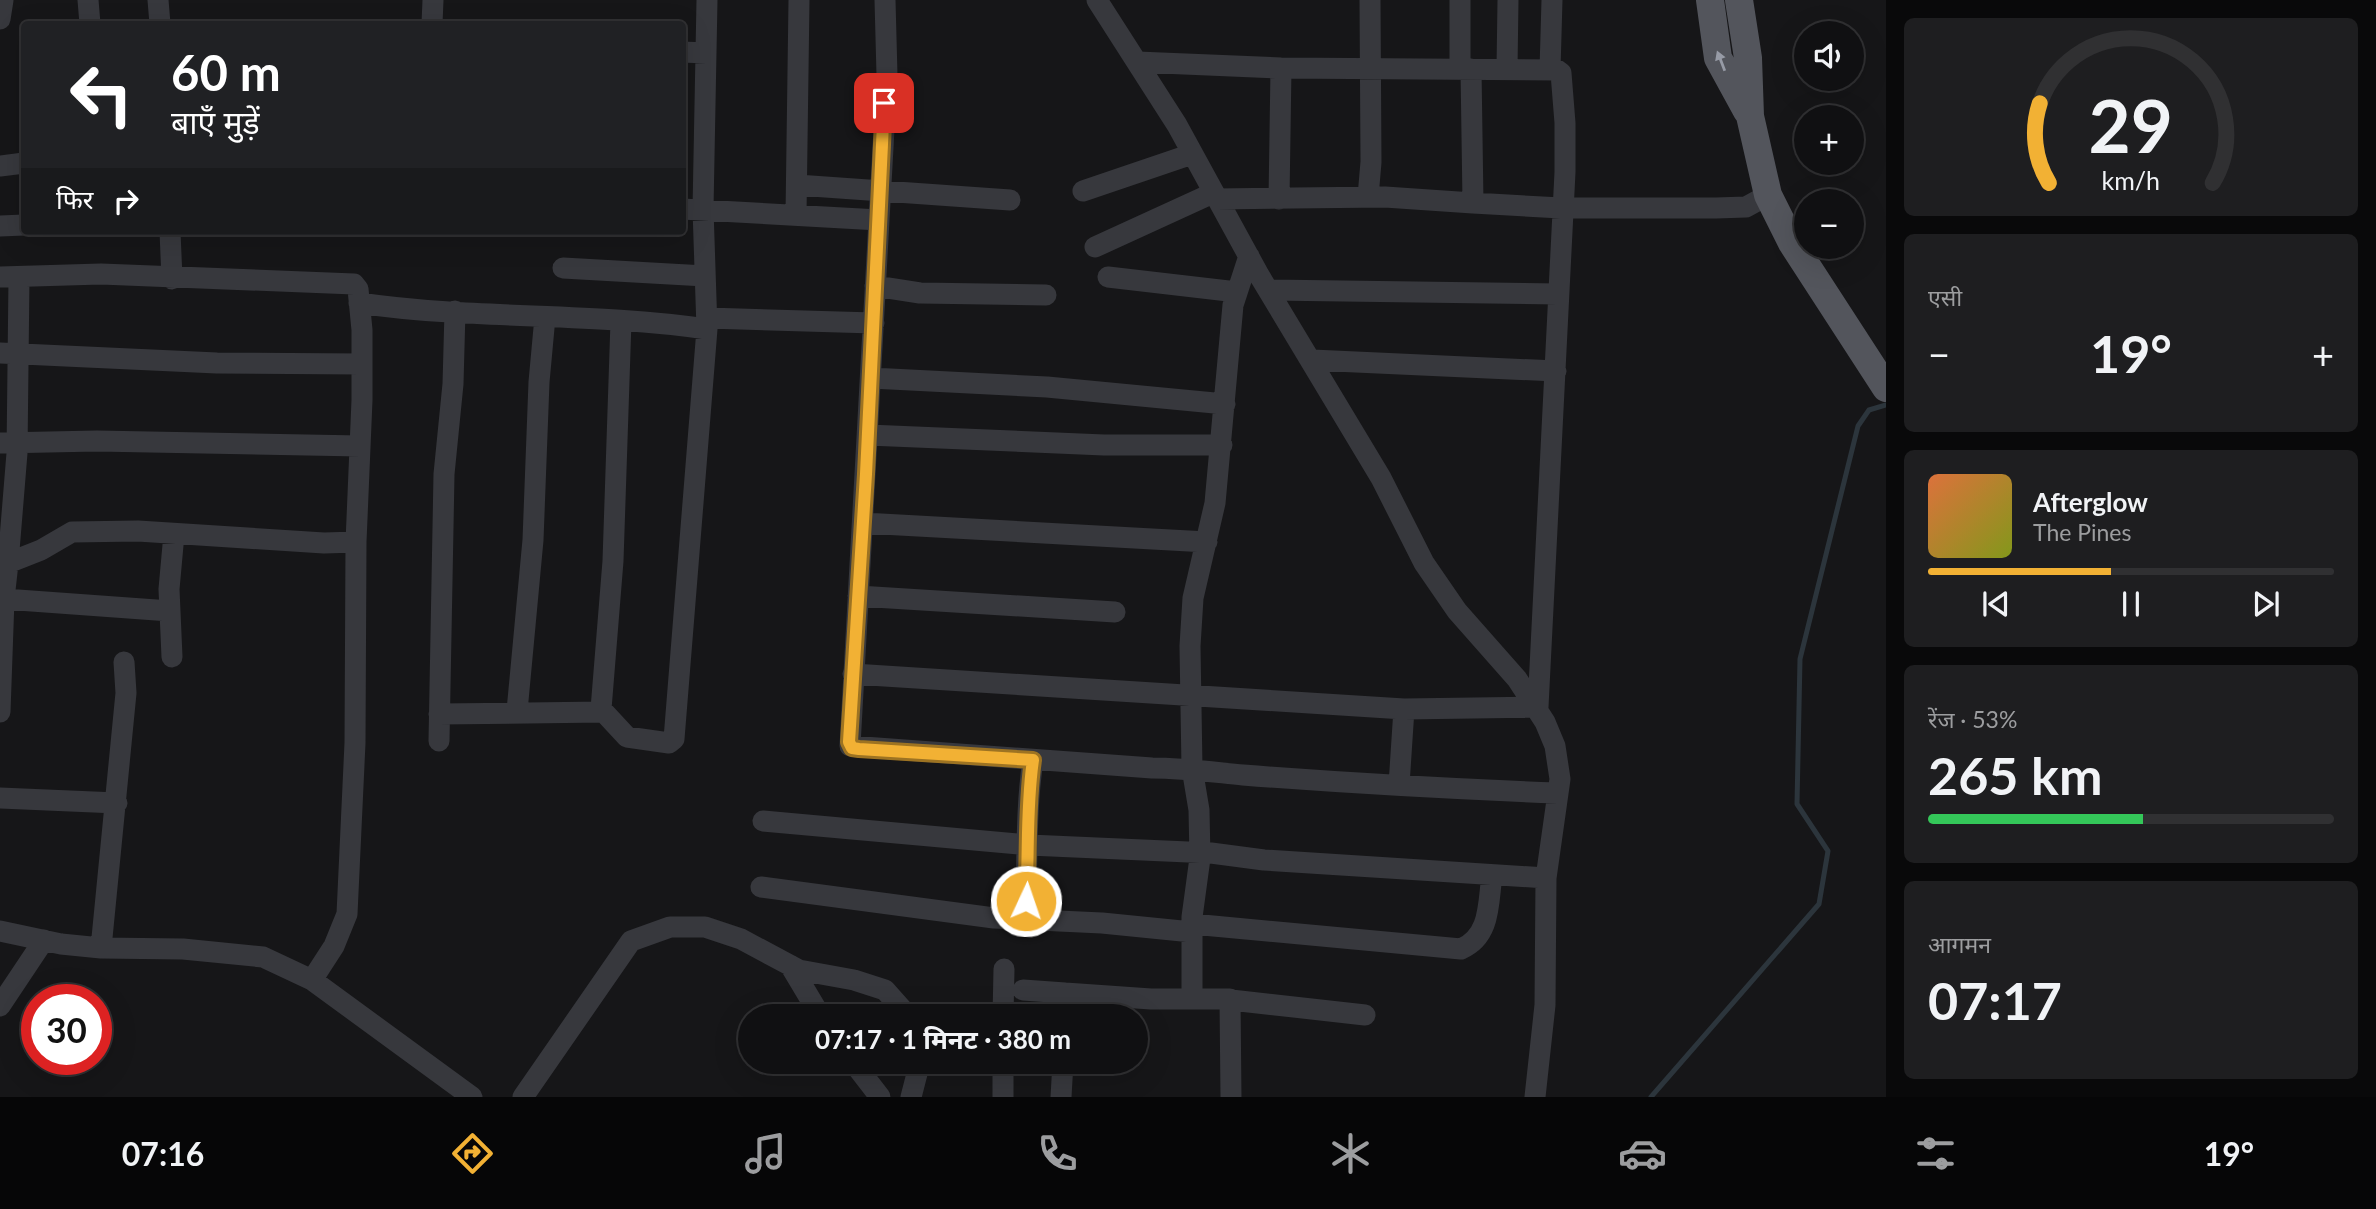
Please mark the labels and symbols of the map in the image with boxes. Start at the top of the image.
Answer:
one-way arrow [1716,50,1727,71]
pin [854,73,914,133]
position arrow [989,864,1063,938]
speed limit sign: 30 [21,984,112,1075]

